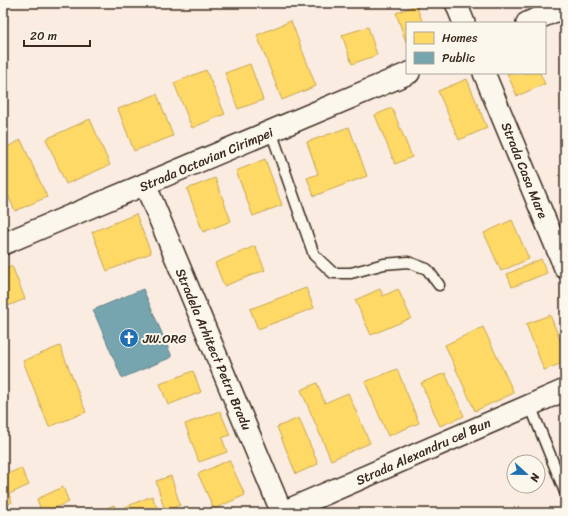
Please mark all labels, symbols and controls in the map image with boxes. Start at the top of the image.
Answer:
scale bar [24,22,90,48]
legend [406,22,546,74]
text: 20 m [30,25,57,47]
text: Homes [442,27,478,49]
text: Public [442,47,475,69]
street label: Strada Casa Mare [495,118,554,222]
street label: Strada Octavian Cirimpei [135,121,277,198]
street label: Stradela Arhitect Petru Bradu [169,265,258,434]
church icon: JW.ORG [118,327,140,349]
place label: JW.ORG [142,327,186,350]
street label: Strada Alexandru cel Bun [352,411,494,492]
north arrow [506,454,546,494]
text: N [524,470,545,485]

